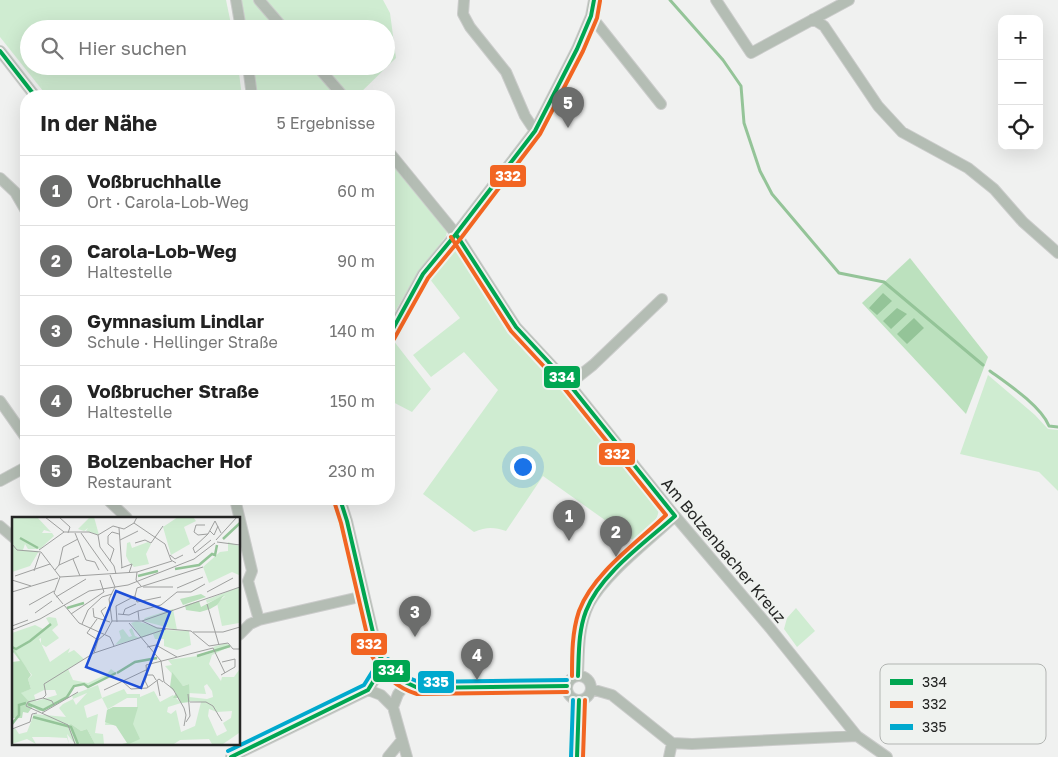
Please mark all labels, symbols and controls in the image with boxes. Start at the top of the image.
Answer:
map controls [998,15,1043,150]
button: + [998,15,1043,60]
search box [20,20,395,75]
icon: search [38,34,66,62]
text: Hier suchen [78,36,187,59]
button: − [998,60,1043,105]
pin: 5 [552,87,584,128]
button: locate [998,105,1043,150]
text: In der Nähe [40,110,157,136]
text: 5 Ergebnisse [277,113,375,133]
line badge: 332 [489,164,527,188]
text: 332 [495,167,521,184]
text: Voßbruchhalle [87,169,221,192]
text: 1 [52,181,60,201]
text: 60 m [337,181,375,201]
text: Ort · Carola-Lob-Weg [87,192,249,212]
text: Carola-Lob-Weg [87,239,237,262]
text: 2 [51,251,61,271]
text: 90 m [337,251,375,271]
text: Haltestelle [87,262,172,282]
text: Gymnasium Lindlar [87,309,264,332]
text: 3 [51,321,61,341]
text: 140 m [329,321,375,341]
text: Schule · Hellinger Straße [87,332,278,352]
line badge: 334 [543,365,581,389]
text: 334 [549,368,575,385]
text: Voßbrucher Straße [87,379,259,402]
text: 4 [51,391,61,411]
text: 150 m [330,391,375,411]
text: Haltestelle [87,402,172,422]
line badge: 332 [598,442,636,466]
text: 332 [604,445,630,462]
text: Bolzenbacher Hof [87,449,252,472]
your location [510,454,536,480]
text: 5 [51,461,61,481]
text: 230 m [328,461,375,481]
text: Restaurant [87,472,172,492]
street label: Am Bolzenbacher Kreuz [658,473,790,627]
pin: 1 [553,500,585,541]
pin: 2 [600,516,632,557]
inset map [12,517,240,744]
pin: 3 [399,596,431,637]
line badge: 332 [350,632,388,656]
text: 332 [356,635,382,652]
pin: 4 [461,639,493,680]
line badge: 334 [372,659,411,683]
text: 334 [378,661,404,678]
legend [880,664,1046,744]
line badge: 335 [417,670,455,694]
text: 335 [423,673,449,690]
text: 334 [922,673,947,690]
text: 332 [922,695,947,712]
text: 335 [922,718,947,735]

